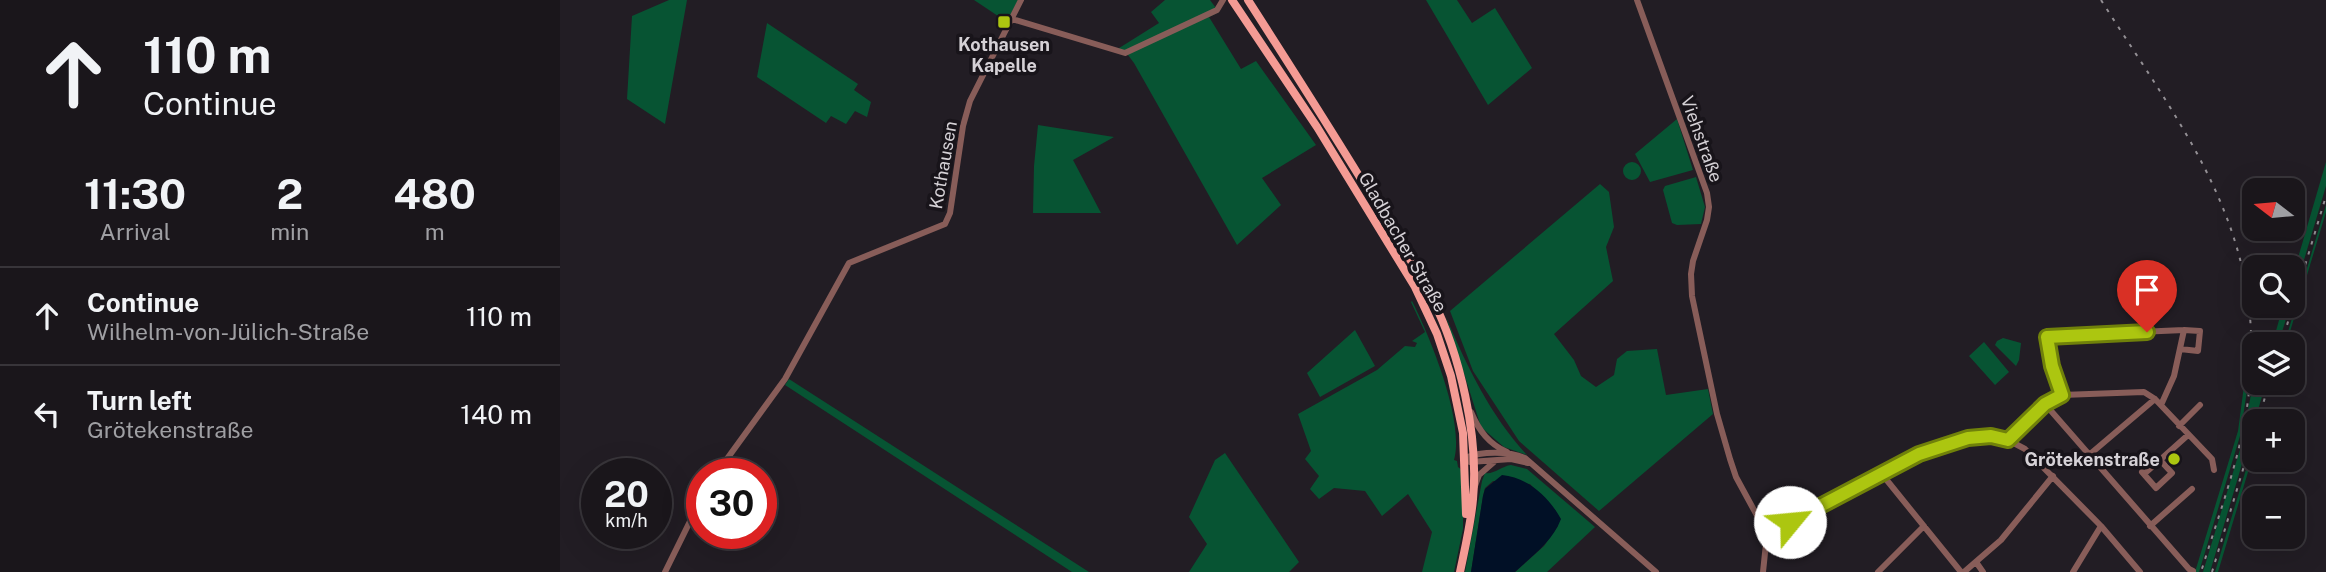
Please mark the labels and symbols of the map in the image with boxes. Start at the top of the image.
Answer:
marker: Kothausen Kapelle [996,14,1012,30]
place label: Kothausen Kapelle [958,34,1050,76]
street label: Viehstraße [1677,93,1727,185]
street label: Kothausen [925,119,961,211]
street label: Gladbacher Straße [1354,168,1452,316]
north arrow [2242,178,2305,242]
pin [2117,260,2177,332]
place label: Grötekenstraße [2024,449,2160,470]
marker: Grötekenstraße [2166,451,2182,467]
speed limit sign: 30 [686,458,777,549]
position arrow [1753,485,1827,559]

